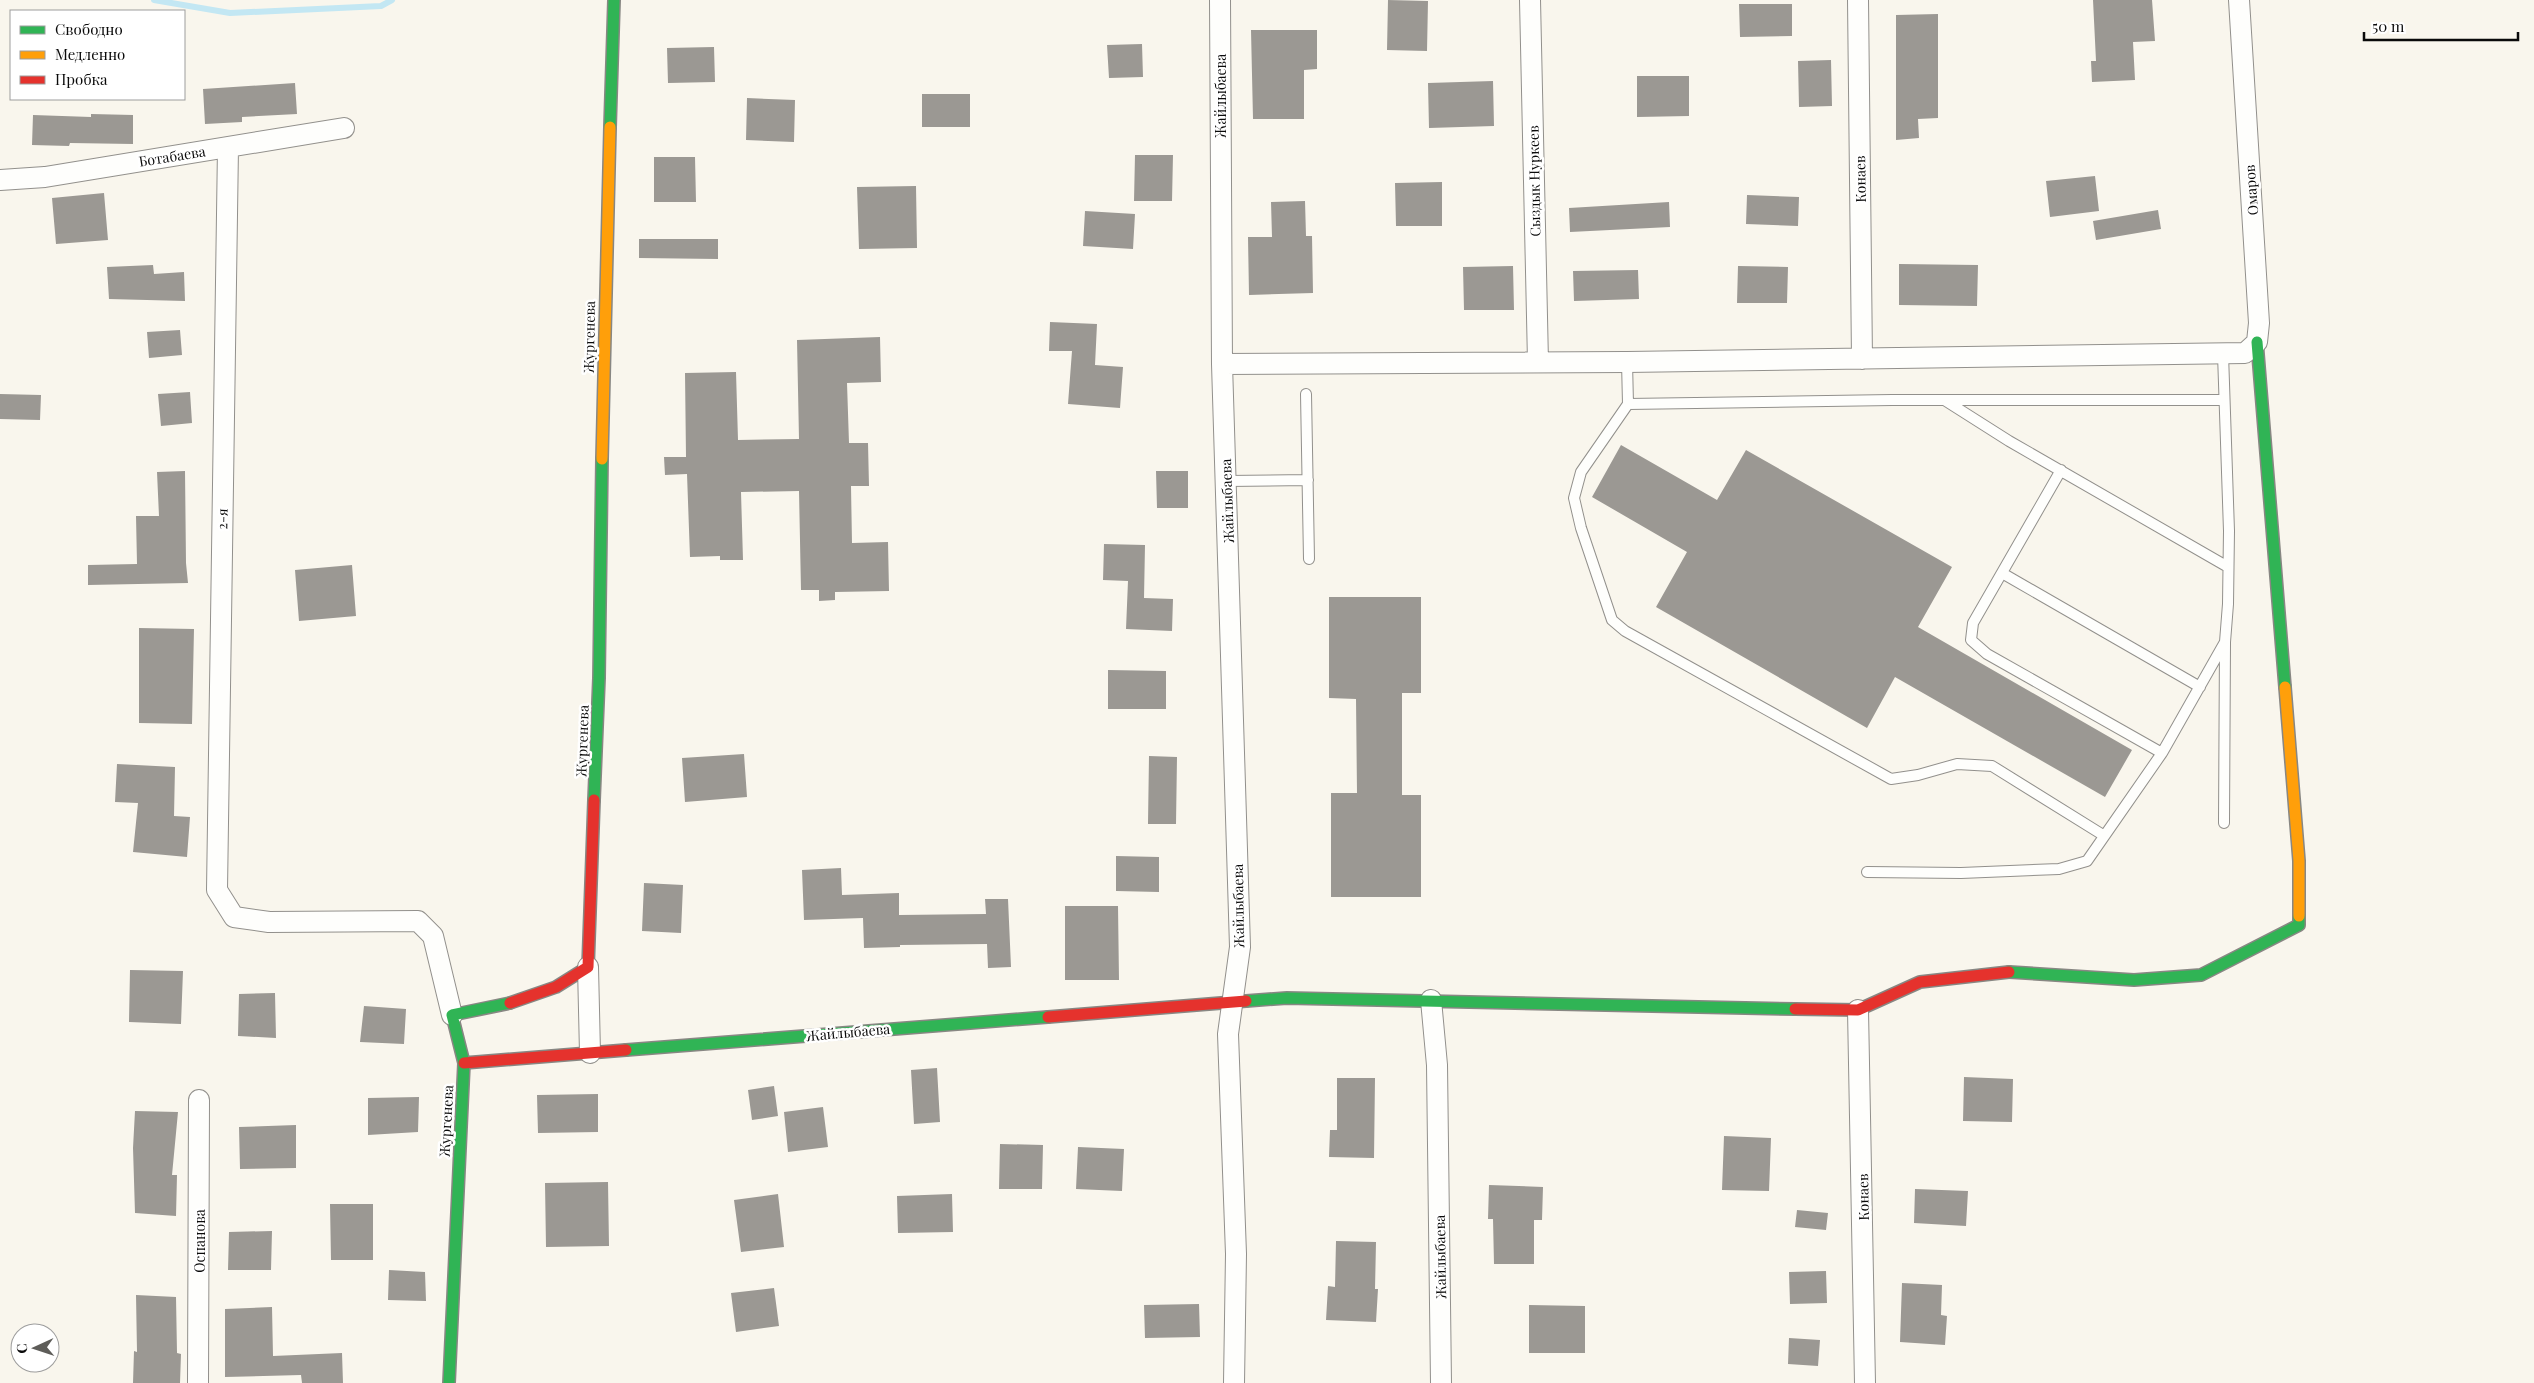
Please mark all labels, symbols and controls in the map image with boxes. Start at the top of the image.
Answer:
legend [10,10,185,100]
scale bar [2364,10,2518,42]
text: 50 m [2372,16,2405,36]
text: Свободно [55,19,123,39]
text: Медленно [55,44,125,64]
street label: Жайлыбаева [1211,54,1230,138]
text: Пробка [55,69,108,89]
street label: Сыздык Нуркеев [1524,125,1544,237]
street label: Ботабаева [137,141,207,171]
street label: Конаев [1850,155,1870,203]
street label: Омаров [2240,164,2262,216]
street label: Жургенева [579,301,599,373]
street label: Жайлыбаева [1216,458,1238,544]
street label: 2-я [212,508,232,530]
street label: Жургенева [571,705,593,777]
street label: Жайлыбаева [1228,864,1248,948]
street label: Жайлыбаева [805,1019,891,1045]
street label: Жургенева [435,1084,457,1158]
street label: Конаев [1853,1173,1873,1221]
street label: Оспанова [190,1209,209,1273]
street label: Жайлыбаева [1430,1215,1450,1299]
north arrow [10,1323,60,1373]
text: С [12,1343,31,1354]

